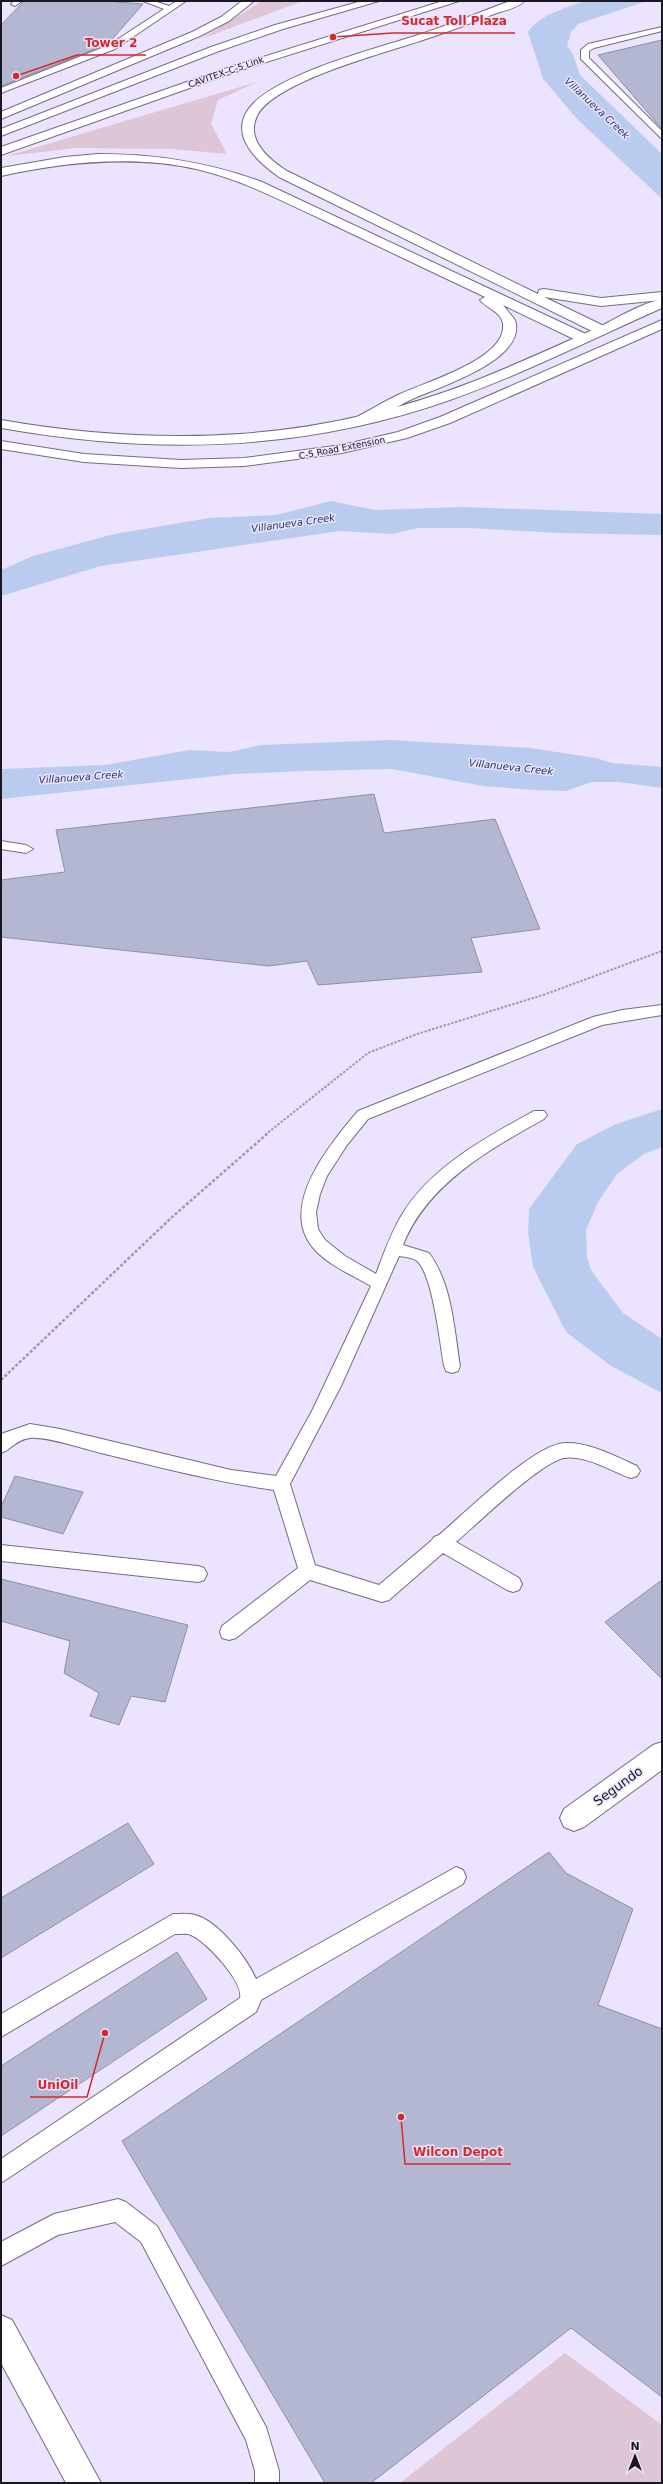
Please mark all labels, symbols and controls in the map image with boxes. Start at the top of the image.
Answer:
callout: Sucat Toll Plaza [393,9,515,33]
text: Sucat Toll Plaza [401,14,507,28]
callout: Tower 2 [77,31,146,55]
text: Tower 2 [85,36,137,50]
street label: CAVITEX–C-5 Link [187,54,266,90]
water label: Villanueva Creek [562,75,633,142]
street label: C-5 Road Extension [298,435,386,461]
water label: Villanueva Creek [250,512,337,534]
water label: Villanueva Creek [468,757,555,777]
water label: Villanueva Creek [38,768,125,785]
street label: Segundo [590,1763,646,1809]
callout: UniOil [30,2073,87,2097]
text: UniOil [38,2078,78,2092]
callout: Wilcon Depot [405,2140,511,2164]
text: Wilcon Depot [413,2145,503,2159]
north arrow [615,2436,655,2476]
text: N [630,2440,640,2453]

